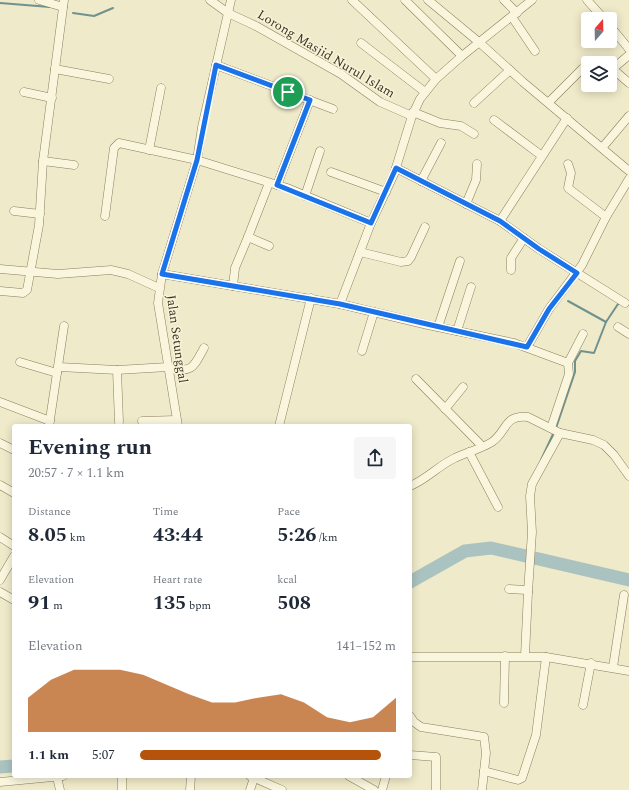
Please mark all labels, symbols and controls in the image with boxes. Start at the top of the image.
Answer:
street label: Lorong Masjid Nurul Islam [253,5,399,103]
north arrow [581,12,617,48]
map controls [581,12,617,92]
button: layers [581,56,617,92]
pin [271,75,305,109]
icon: arrive [277,81,299,103]
street label: Jalan Setunggal [161,294,193,384]
text: Evening run [28,431,152,464]
button: share [354,437,396,479]
text: 20:57 · 7 × 1.1 km [28,463,124,483]
text: Distance [28,503,71,520]
text: Time [153,503,178,520]
text: Pace [277,503,300,520]
text: 8.05 [28,520,67,550]
text: 43:44 [153,520,203,550]
text: 5:26 [277,520,316,550]
text: km [67,529,85,546]
text: /km [316,529,337,546]
text: Elevation [28,571,74,588]
text: Heart rate [153,571,202,588]
text: kcal [277,571,297,588]
text: 91 [28,588,50,618]
text: 135 [153,588,186,618]
text: 508 [277,588,311,618]
text: m [50,597,63,614]
text: bpm [186,597,211,614]
text: Elevation [28,636,82,656]
text: 141–152 m [336,636,396,656]
text: 1.1 km [28,745,69,765]
text: 5:07 [92,745,115,765]

